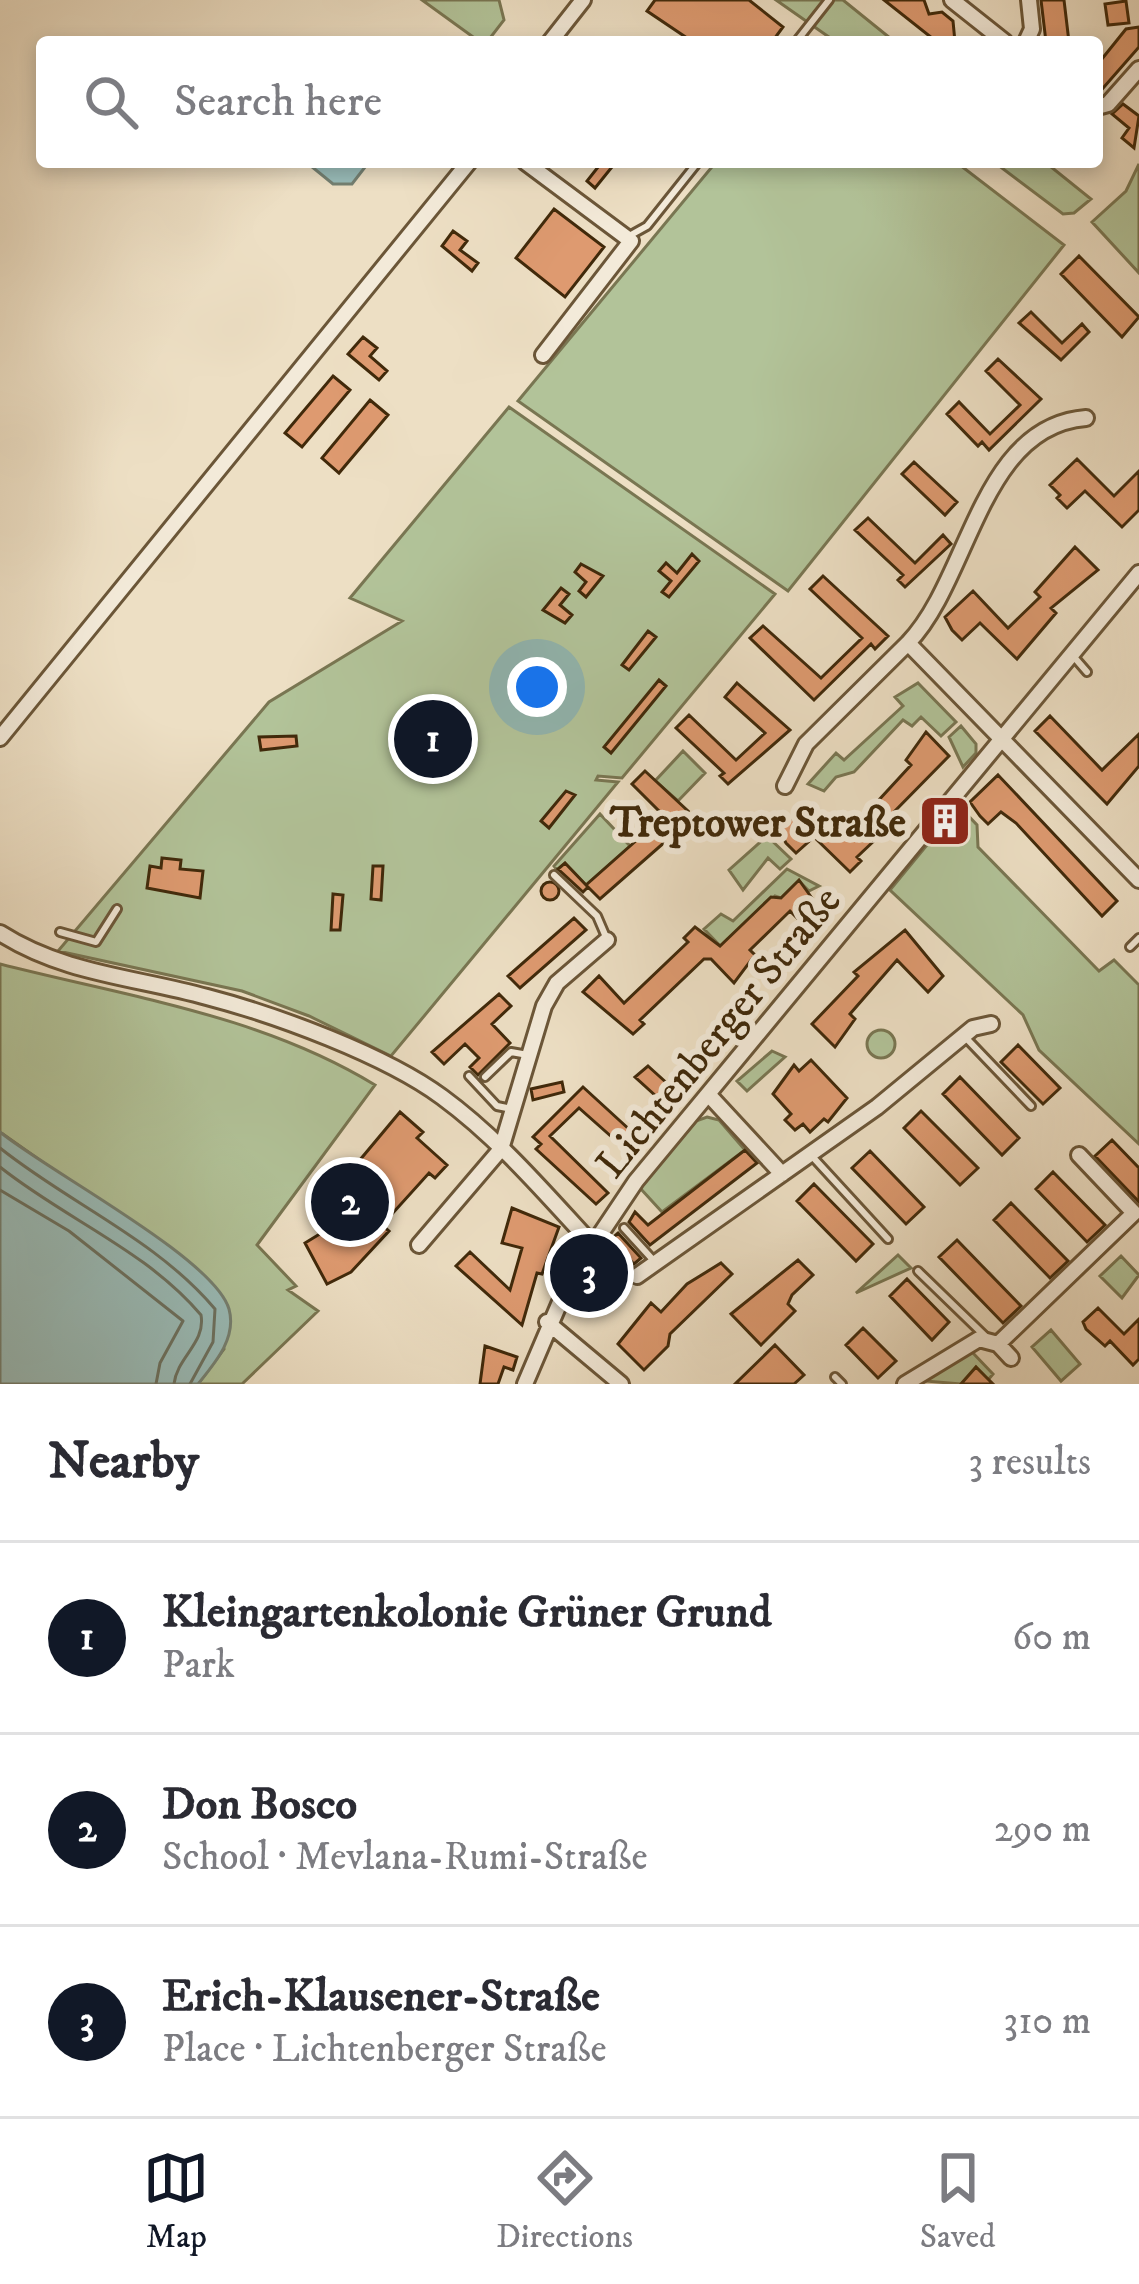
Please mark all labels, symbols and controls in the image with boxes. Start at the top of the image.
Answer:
search box [36,36,1103,168]
icon: search [78,69,144,135]
text: Search here [174,74,382,130]
your location [507,657,567,717]
pin: 1 [394,694,472,784]
building icon: Treptower Straße [917,793,973,849]
place label: Treptower Straße [609,798,906,850]
street label: Lichtenberger Straße [586,876,853,1189]
pin: 2 [311,1157,389,1247]
pin: 3 [550,1228,628,1318]
text: Nearby [48,1430,199,1494]
text: 3 results [968,1438,1091,1487]
text: Kleingartenkolonie Grüner Grund [162,1585,771,1641]
text: 1 [80,1613,94,1662]
text: 60 m [1012,1613,1091,1662]
text: Park [162,1641,235,1690]
text: Don Bosco [162,1777,357,1833]
text: 2 [77,1805,97,1854]
text: 290 m [994,1805,1091,1854]
text: School · Mevlana-Rumi-Straße [162,1833,648,1882]
text: Erich-Klausener-Straße [162,1969,600,2025]
text: 3 [80,1997,94,2046]
text: 310 m [1004,1997,1091,2046]
text: Place · Lichtenberger Straße [162,2025,607,2074]
tab: Map [143,2145,209,2258]
tab: Directions [496,2145,633,2258]
tab: Saved [920,2145,996,2258]

